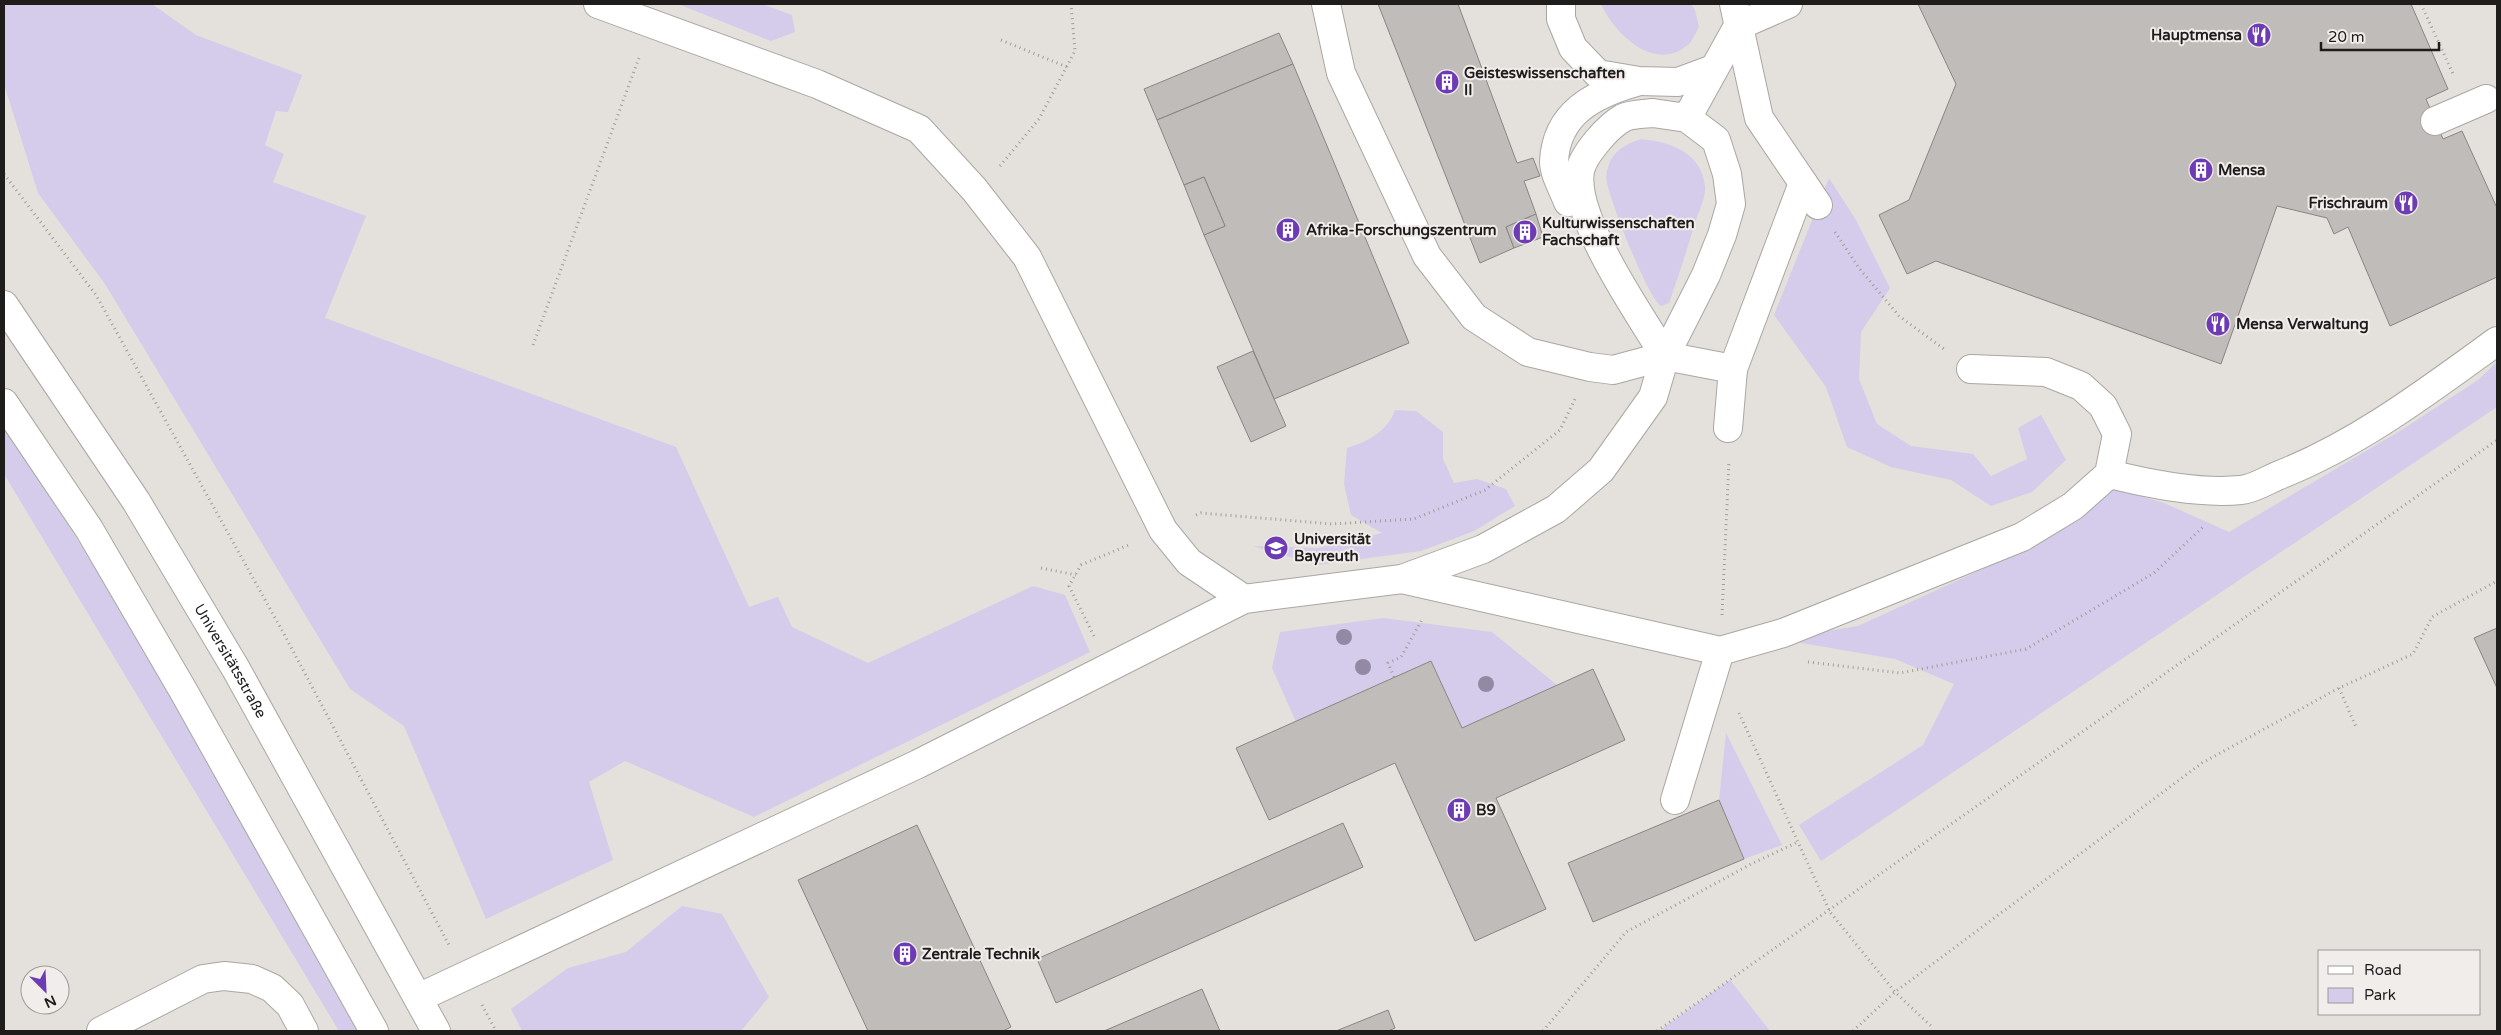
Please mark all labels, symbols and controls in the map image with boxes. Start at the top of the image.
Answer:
scale bar [2321,20,2438,52]
restaurant icon: Hauptmensa [2246,22,2272,48]
place label: Hauptmensa [2151,26,2242,45]
text: 20 m [2328,28,2365,46]
place label: Geisteswissenschaften II [1464,64,1625,99]
building icon: Geisteswissenschaften II [1434,69,1460,95]
building icon: Mensa [2188,157,2214,183]
place label: Mensa [2218,161,2266,179]
restaurant icon: Frischraum [2393,190,2419,216]
place label: Frischraum [2308,194,2388,212]
place label: Kulturwissenschaften Fachschaft [1542,214,1695,249]
building icon: Afrika-Forschungszentrum [1275,217,1301,243]
building icon: Kulturwissenschaften Fachschaft [1512,219,1538,245]
place label: Afrika-Forschungszentrum [1306,221,1497,240]
restaurant icon: Mensa Verwaltung [2205,311,2231,337]
place label: Mensa Verwaltung [2236,315,2369,334]
place label: Universität Bayreuth [1294,530,1371,566]
school or university icon: Universität Bayreuth [1263,535,1289,561]
street label: Universitätsstraße [190,601,270,721]
building icon: B9 [1446,797,1472,823]
place label: B9 [1476,801,1496,819]
building icon: Zentrale Technik [892,941,918,967]
place label: Zentrale Technik [922,945,1040,963]
legend [2318,950,2481,1015]
text: Road [2364,961,2402,979]
north arrow [20,965,70,1015]
text: Park [2364,986,2396,1004]
text: N [41,991,59,1011]

